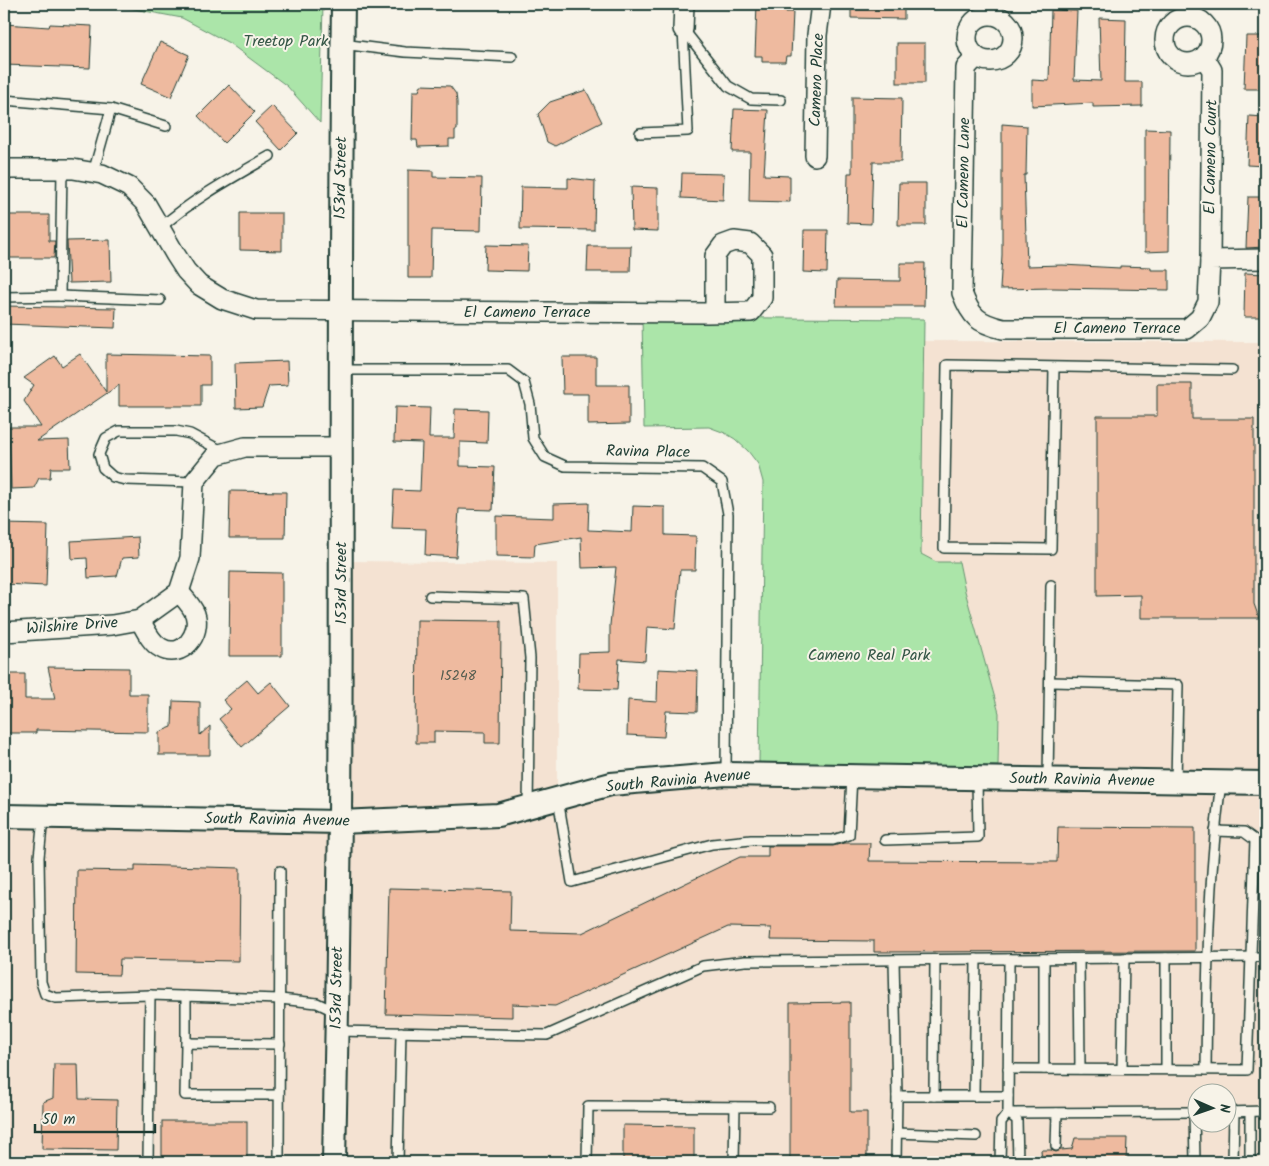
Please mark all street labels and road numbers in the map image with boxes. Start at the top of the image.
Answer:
street label: Cameno Place [803,33,831,127]
street label: El Cameno Court [1197,99,1225,215]
street label: El Cameno Lane [951,117,977,229]
street label: 153rd Street [328,135,354,220]
street label: El Cameno Terrace [463,300,591,325]
street label: El Cameno Terrace [1053,316,1181,341]
street label: Ravina Place [606,439,690,465]
street label: 153rd Street [329,541,354,625]
street label: Wilshire Drive [25,610,119,642]
street label: South Ravinia Avenue [604,762,752,800]
street label: South Ravinia Avenue [1009,766,1155,794]
street label: South Ravinia Avenue [204,806,350,834]
street label: 153rd Street [324,945,350,1030]

